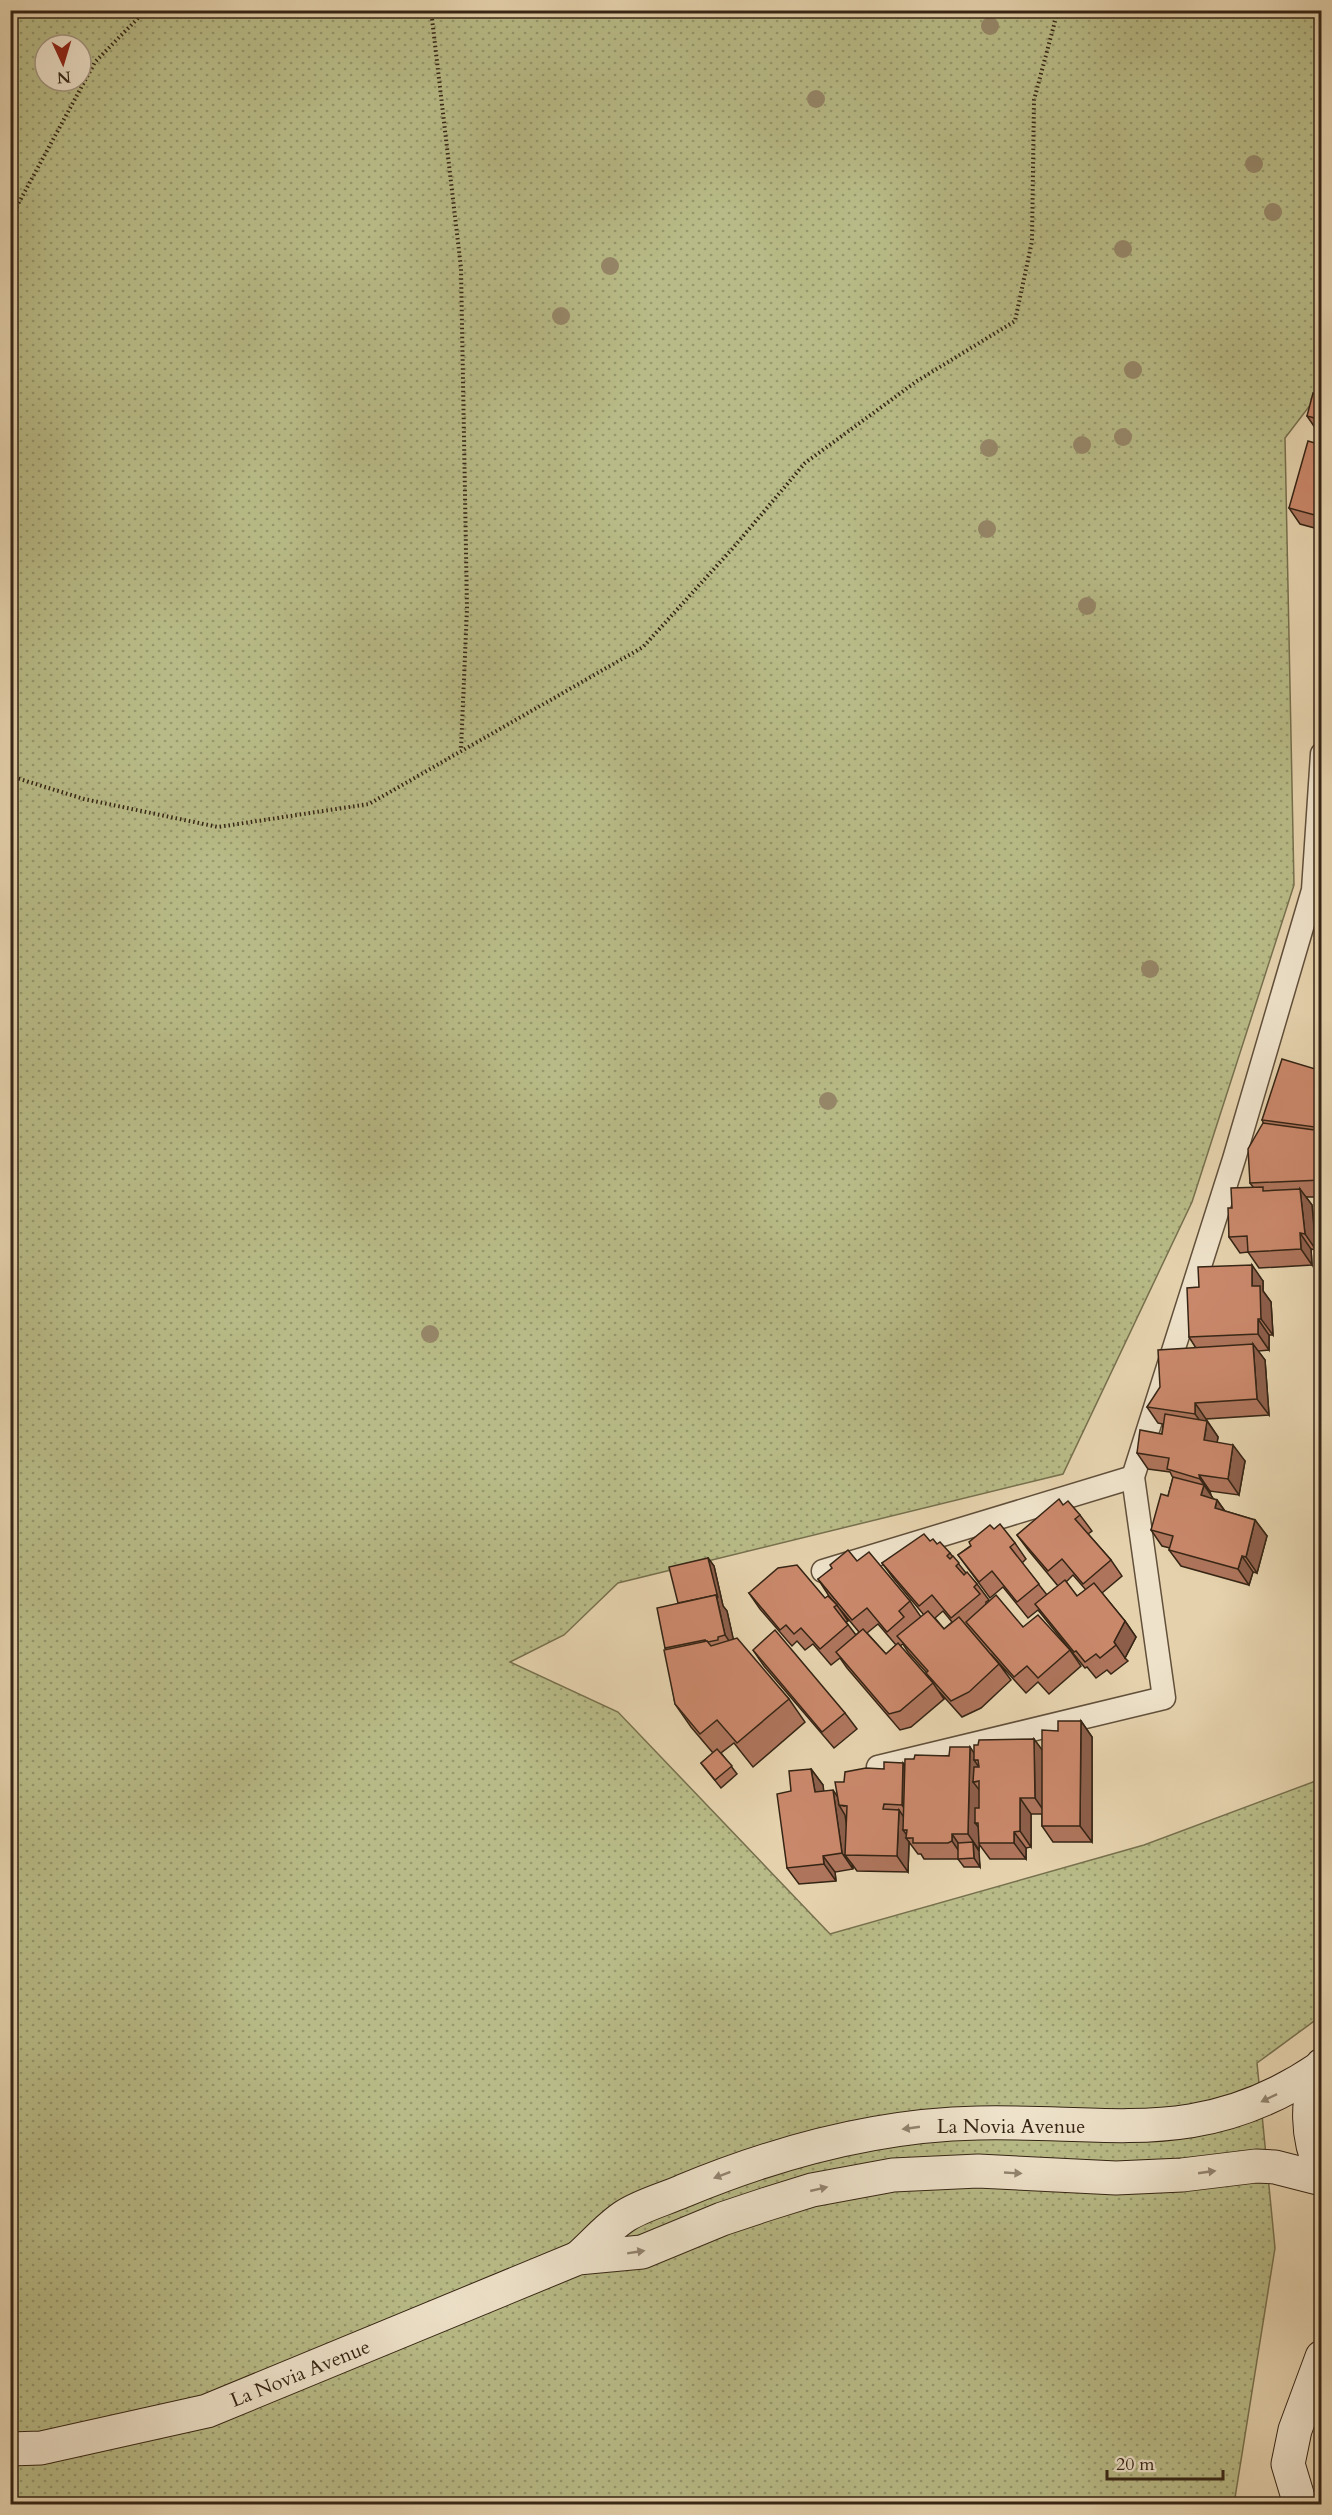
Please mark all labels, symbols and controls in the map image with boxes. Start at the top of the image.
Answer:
north arrow [33,33,93,93]
text: N [56,66,72,88]
one-way arrow [1261,2093,1278,2102]
street label: La Novia Avenue [937,2113,1085,2140]
one-way arrow [901,2123,920,2132]
one-way arrow [1198,2167,1217,2176]
one-way arrow [1003,2168,1022,2178]
one-way arrow [713,2171,731,2180]
one-way arrow [810,2183,829,2193]
one-way arrow [626,2248,645,2257]
street label: La Novia Avenue [226,2333,374,2414]
scale bar [1107,2443,1222,2481]
text: 20 m [1116,2452,1155,2477]

